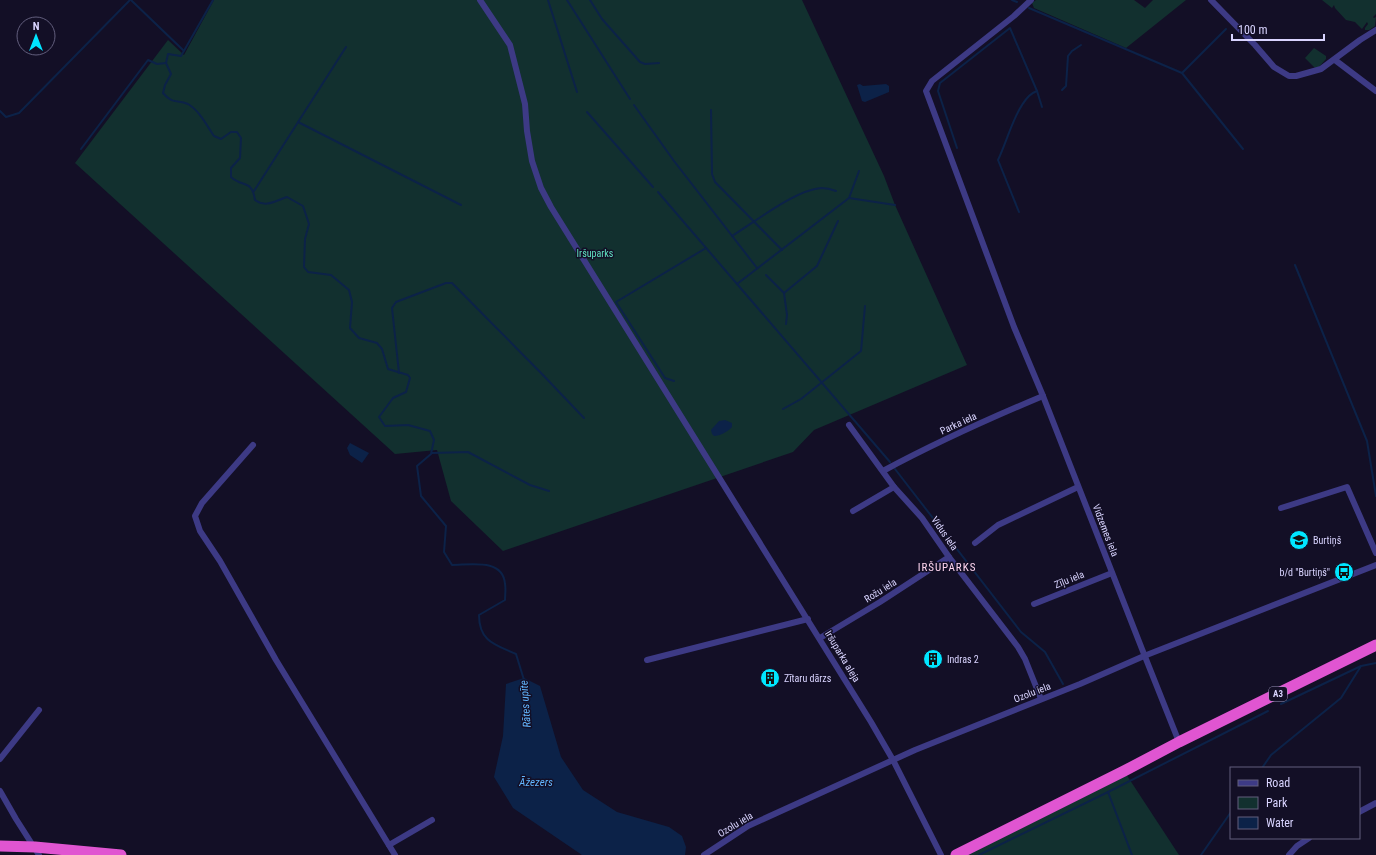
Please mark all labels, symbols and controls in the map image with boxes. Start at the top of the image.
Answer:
north arrow [16,16,56,56]
scale bar [1232,16,1324,42]
text: N [33,20,40,33]
text: 100 m [1238,23,1268,37]
park label: Iršuparks [577,248,614,259]
street label: Parka iela [938,410,978,437]
street label: Vidzemes iela [1091,503,1121,558]
street label: Vidus iela [929,514,960,552]
school or university icon: Burtiņš [1288,529,1310,551]
place label: Burtiņš [1313,535,1342,547]
district label: IRŠUPARKS [918,561,976,574]
bus stop icon: b/d "Burtiņš" [1333,561,1355,583]
place label: b/d "Burtiņš" [1279,567,1330,579]
street label: Zīļu iela [1053,568,1086,591]
street label: Rožu iela [862,576,899,605]
street label: Iršuparka aleja [823,629,862,684]
building icon: Indras 2 [922,648,944,670]
place label: Indras 2 [947,654,979,665]
building icon: Zītaru dārzs [759,667,781,689]
place label: Zītaru dārzs [784,673,832,684]
water label: Rātes upīte [517,680,534,728]
street label: Ozolu iela [1012,680,1052,705]
road number: A3 [1269,687,1287,701]
legend [1230,767,1360,839]
water label: Āžezers [518,776,553,789]
text: Road [1266,776,1290,790]
text: Park [1266,796,1288,810]
street label: Ozolu iela [716,810,755,839]
text: Water [1266,816,1294,830]

